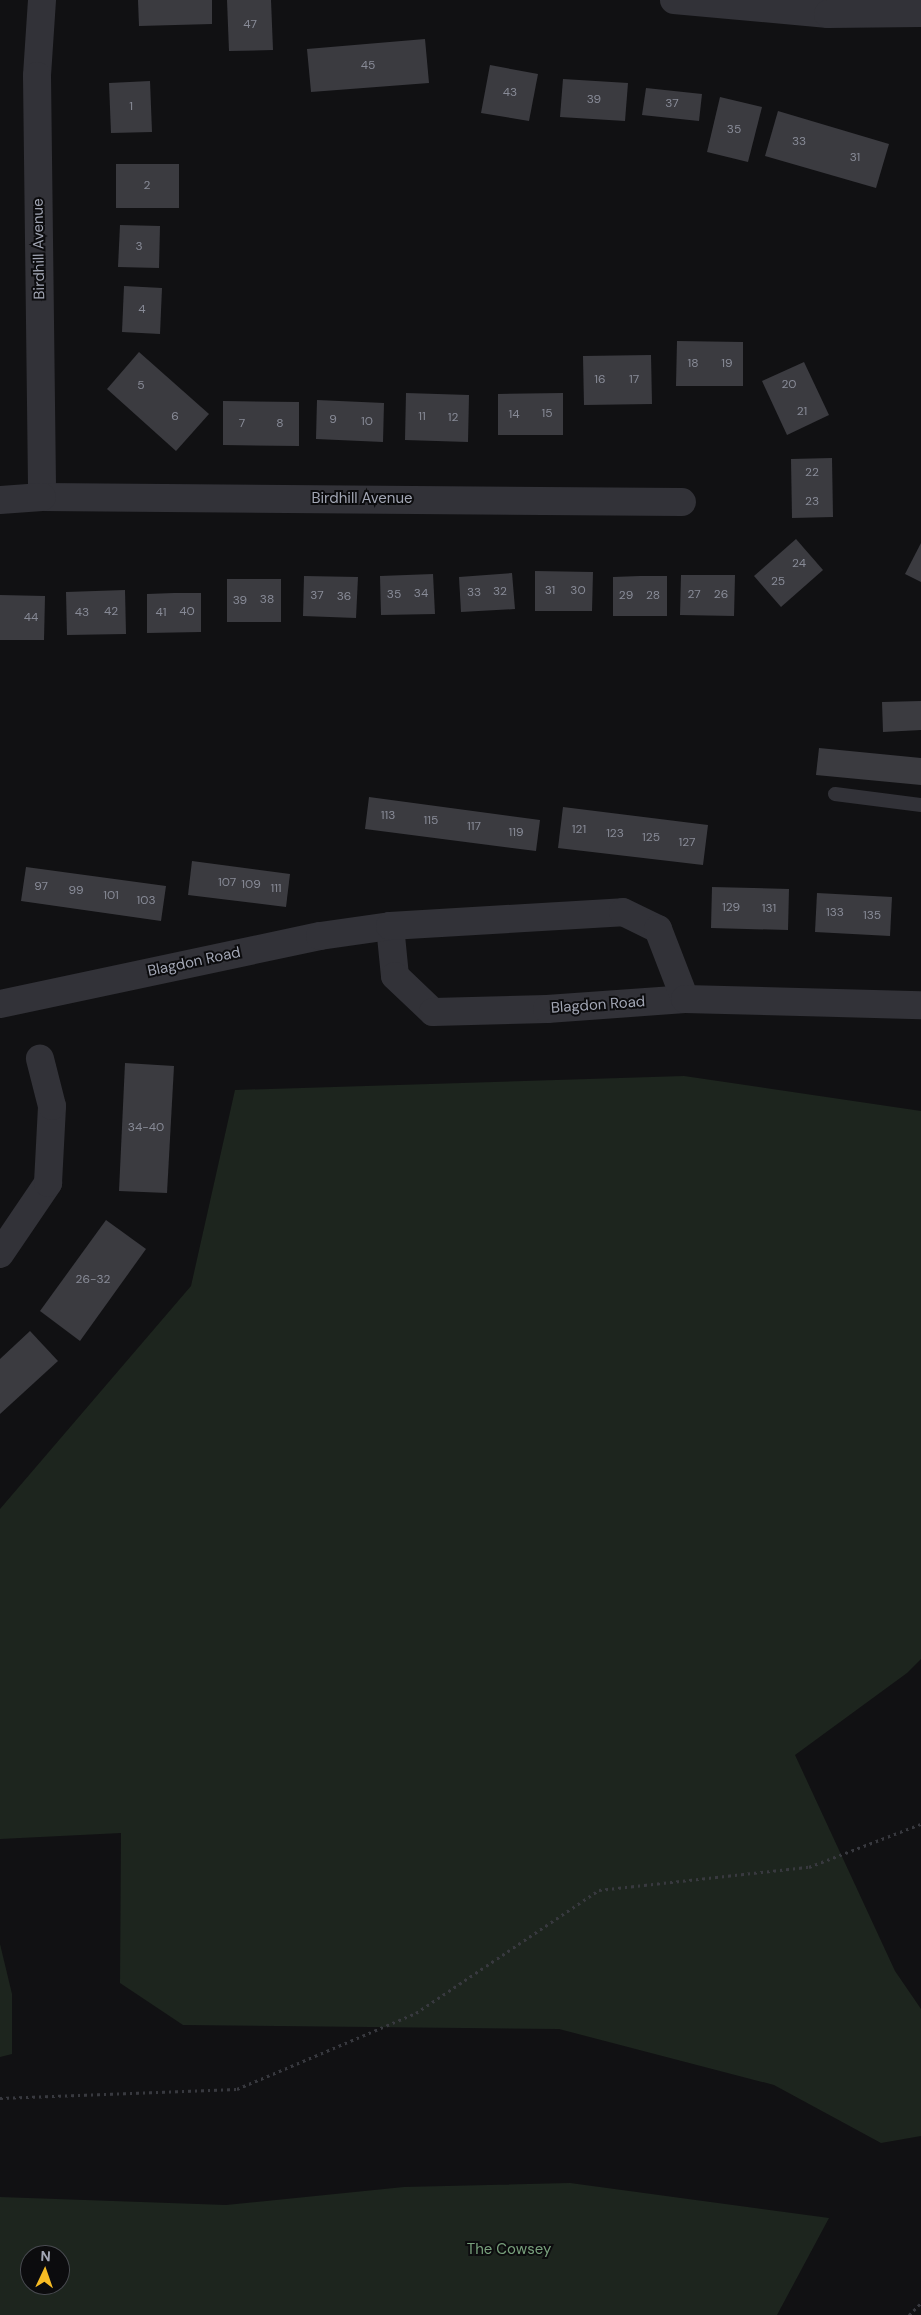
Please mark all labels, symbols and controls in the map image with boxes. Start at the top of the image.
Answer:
house number: 47 [243,18,257,32]
house number: 45 [361,59,375,73]
house number: 43 [503,86,517,100]
house number: 39 [587,93,601,107]
house number: 37 [665,97,679,111]
house number: 1 [129,100,133,114]
house number: 35 [727,123,741,137]
house number: 33 [792,135,806,149]
house number: 31 [850,151,860,165]
house number: 2 [144,179,150,193]
street label: Birdhill Avenue [29,198,49,300]
house number: 3 [135,240,143,254]
house number: 4 [138,303,146,317]
house number: 18 [687,357,699,371]
house number: 19 [721,357,733,371]
house number: 16 [594,373,606,387]
house number: 17 [629,373,639,387]
house number: 20 [782,378,796,392]
house number: 5 [137,379,145,393]
house number: 21 [797,405,807,419]
house number: 15 [541,407,553,421]
house number: 14 [508,408,520,422]
house number: 6 [171,410,179,424]
house number: 11 [418,410,426,424]
house number: 12 [448,411,458,425]
house number: 9 [329,413,337,427]
house number: 10 [361,415,373,429]
house number: 7 [239,417,245,431]
house number: 8 [276,417,284,431]
house number: 22 [805,466,819,480]
street label: Birdhill Avenue [311,490,413,508]
house number: 23 [805,495,819,509]
house number: 24 [792,557,806,571]
house number: 25 [771,575,785,589]
house number: 31 [545,584,555,598]
house number: 30 [570,584,586,598]
house number: 32 [493,585,507,599]
house number: 33 [467,586,481,600]
house number: 34 [414,587,428,601]
house number: 35 [387,588,401,602]
house number: 27 [687,588,701,602]
house number: 26 [714,588,728,602]
house number: 37 [310,589,324,603]
house number: 29 [619,589,633,603]
house number: 28 [646,589,660,603]
house number: 36 [337,590,351,604]
house number: 38 [260,593,274,607]
house number: 39 [233,594,247,608]
house number: 42 [104,605,118,619]
house number: 40 [179,605,195,619]
house number: 43 [75,606,89,620]
house number: 41 [155,606,167,620]
house number: 44 [24,611,38,625]
house number: 113 [381,809,395,823]
house number: 115 [424,814,438,828]
house number: 117 [467,820,481,834]
house number: 121 [572,823,586,837]
house number: 119 [508,826,524,840]
house number: 123 [606,827,624,841]
house number: 125 [642,831,660,845]
house number: 127 [679,836,695,850]
house number: 107 [218,876,236,890]
house number: 109 [241,878,261,892]
house number: 97 [34,880,48,894]
house number: 111 [270,882,282,896]
house number: 99 [68,884,84,898]
house number: 101 [103,889,119,903]
house number: 103 [136,894,156,908]
house number: 129 [722,901,740,915]
house number: 131 [762,902,776,916]
house number: 133 [826,906,844,920]
house number: 135 [863,909,881,923]
street label: Blagdon Road [146,943,242,981]
street label: Blagdon Road [550,993,646,1017]
house number: 34-40 [128,1121,164,1135]
house number: 26-32 [76,1273,110,1287]
park label: The Cowsey [467,2241,551,2259]
north arrow [20,2245,70,2295]
text: N [40,2247,51,2265]

